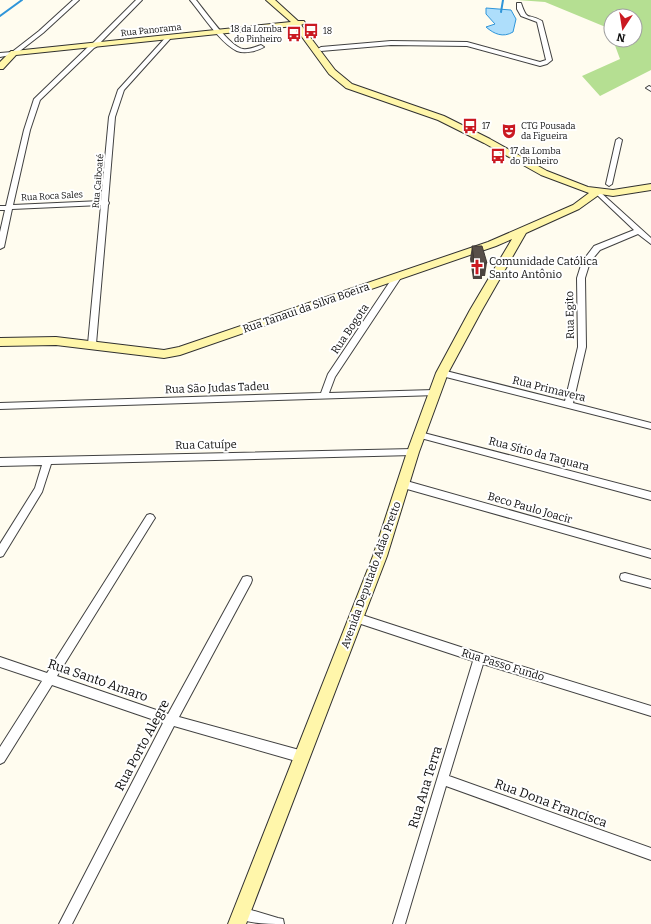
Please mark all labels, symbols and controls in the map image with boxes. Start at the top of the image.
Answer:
north arrow [603,8,643,48]
street label: Rua Panorama [120,22,182,38]
bus stop icon: 18 [302,22,320,40]
place label: 18 da Lomba do Pinheiro [230,24,282,44]
bus stop icon: 18 da Lomba do Pinheiro [285,25,303,43]
place label: 18 [323,26,332,36]
text: N [615,30,627,45]
bus stop icon: 17 [461,117,479,135]
place label: 17 [482,121,491,131]
place label: CTG Pousada da Figueira [521,121,575,141]
theatre icon: CTG Pousada da Figueira [500,122,518,140]
place label: 17 da Lomba do Pinheiro [510,146,561,166]
bus stop icon: 17 da Lomba do Pinheiro [489,147,507,165]
street label: Rua Caiboaté [91,153,105,209]
street label: Rua Roca Sales [21,189,83,203]
place label: Comunidade Católica Santo Antônio [489,255,598,281]
church icon: Comunidade Católica Santo Antônio [468,258,486,276]
street label: Rua Tanaui da Silva Boeira [241,280,371,336]
street label: Rua Egito [563,291,577,339]
street label: Rua Bogota [329,301,371,357]
street label: Rua Primavera [511,374,587,404]
street label: Rua São Judas Tadeu [165,380,270,396]
street label: Rua Sítio da Taquara [487,434,591,474]
street label: Rua Catuípe [175,438,237,452]
street label: Beco Paulo Joacir [486,490,574,526]
street label: Avenida Deputado Adão Pretto [338,500,404,650]
street label: Rua Passo Fundo [460,646,546,684]
street label: Rua Santo Amaro [46,656,150,704]
street label: Rua Porto Alegre [112,697,172,793]
street label: Rua Ana Terra [405,744,445,830]
street label: Rua Dona Francisca [493,776,609,830]

